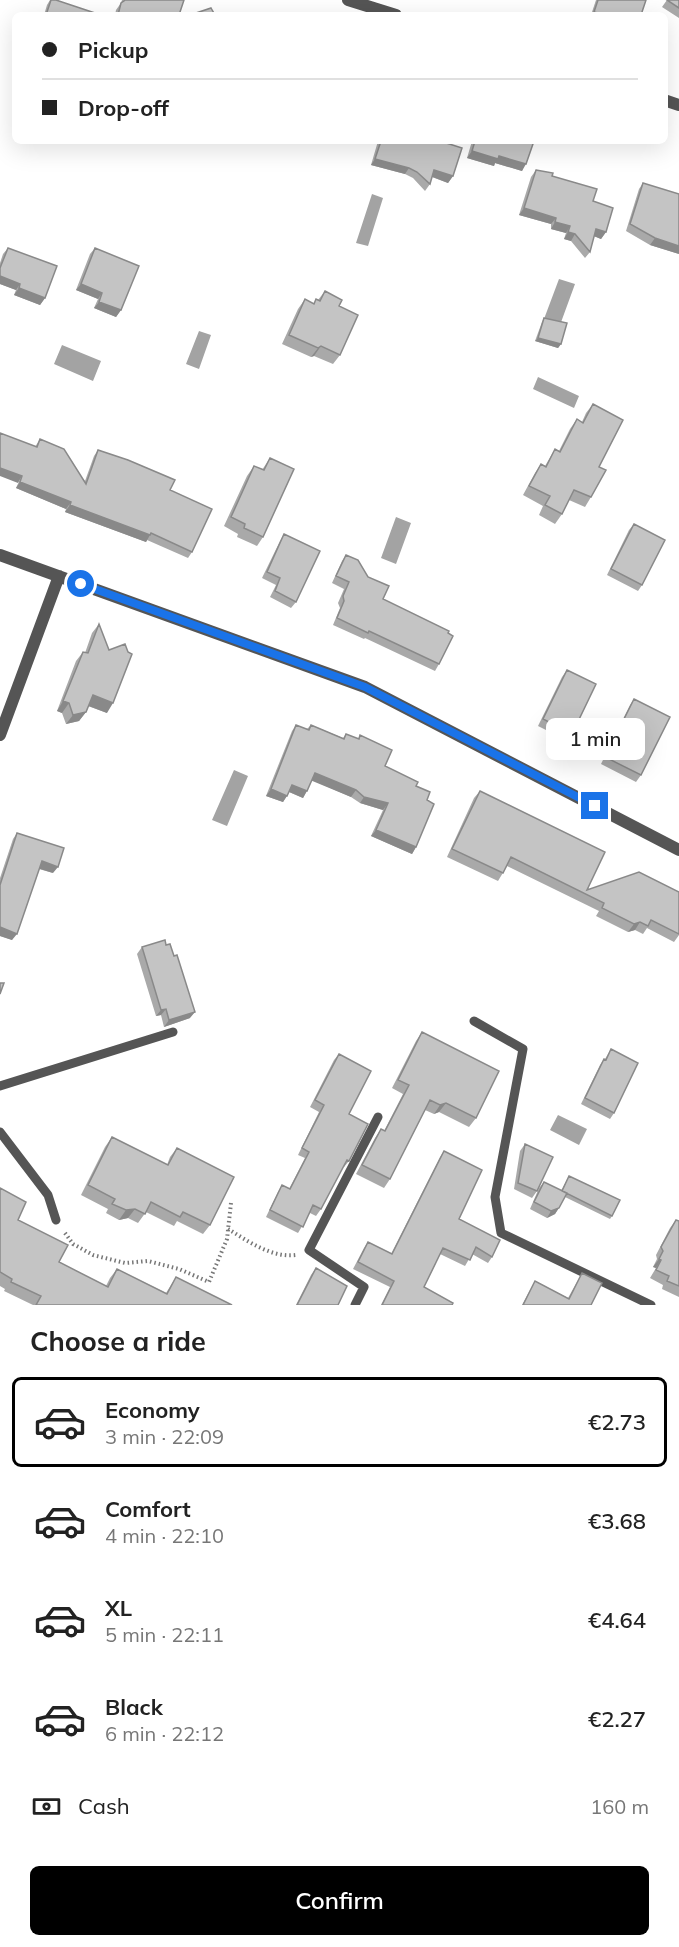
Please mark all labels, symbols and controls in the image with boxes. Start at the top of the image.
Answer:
text: Pickup [78,36,148,64]
text: Drop-off [78,94,169,122]
route start [67,570,94,597]
callout: 1 min [546,719,644,761]
text: 1 min [570,726,621,751]
route end [581,792,608,819]
text: Choose a ride [30,1324,206,1358]
icon: car [33,1395,87,1449]
text: Economy [105,1396,200,1424]
text: €2.73 [588,1408,646,1436]
text: 3 min · 22:09 [105,1424,224,1449]
icon: car [33,1494,87,1548]
text: Comfort [105,1495,191,1523]
text: €3.68 [588,1507,646,1535]
text: 4 min · 22:10 [105,1523,224,1548]
icon: car [33,1593,87,1647]
text: XL [105,1594,132,1622]
text: €4.64 [588,1606,646,1634]
text: 5 min · 22:11 [105,1622,224,1647]
icon: car [33,1692,87,1746]
text: Black [105,1693,163,1721]
text: €2.27 [588,1705,646,1733]
text: 6 min · 22:12 [105,1721,224,1746]
icon: cash [30,1790,63,1823]
text: Cash [78,1792,130,1820]
text: 160 m [590,1794,649,1819]
button: Confirm [30,1866,649,1935]

